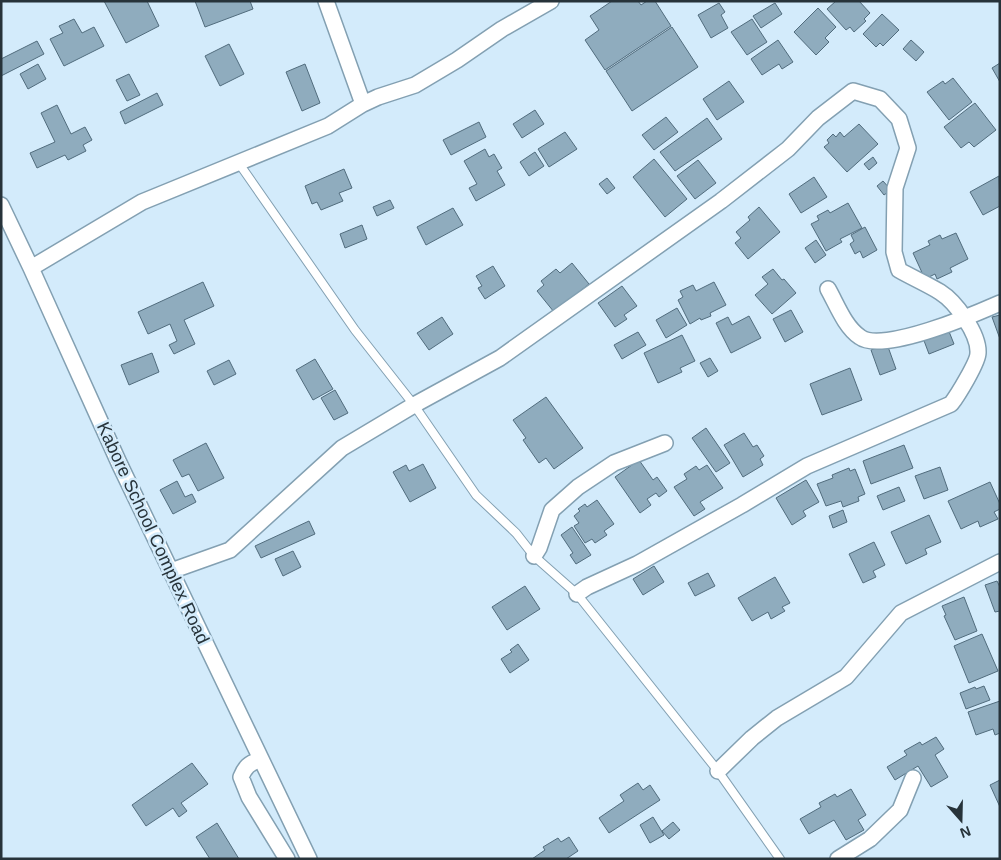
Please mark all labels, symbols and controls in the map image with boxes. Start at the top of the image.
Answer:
street label: Kabore School Complex Road [93,419,213,647]
north arrow [936,795,986,845]
text: N [958,823,973,841]

